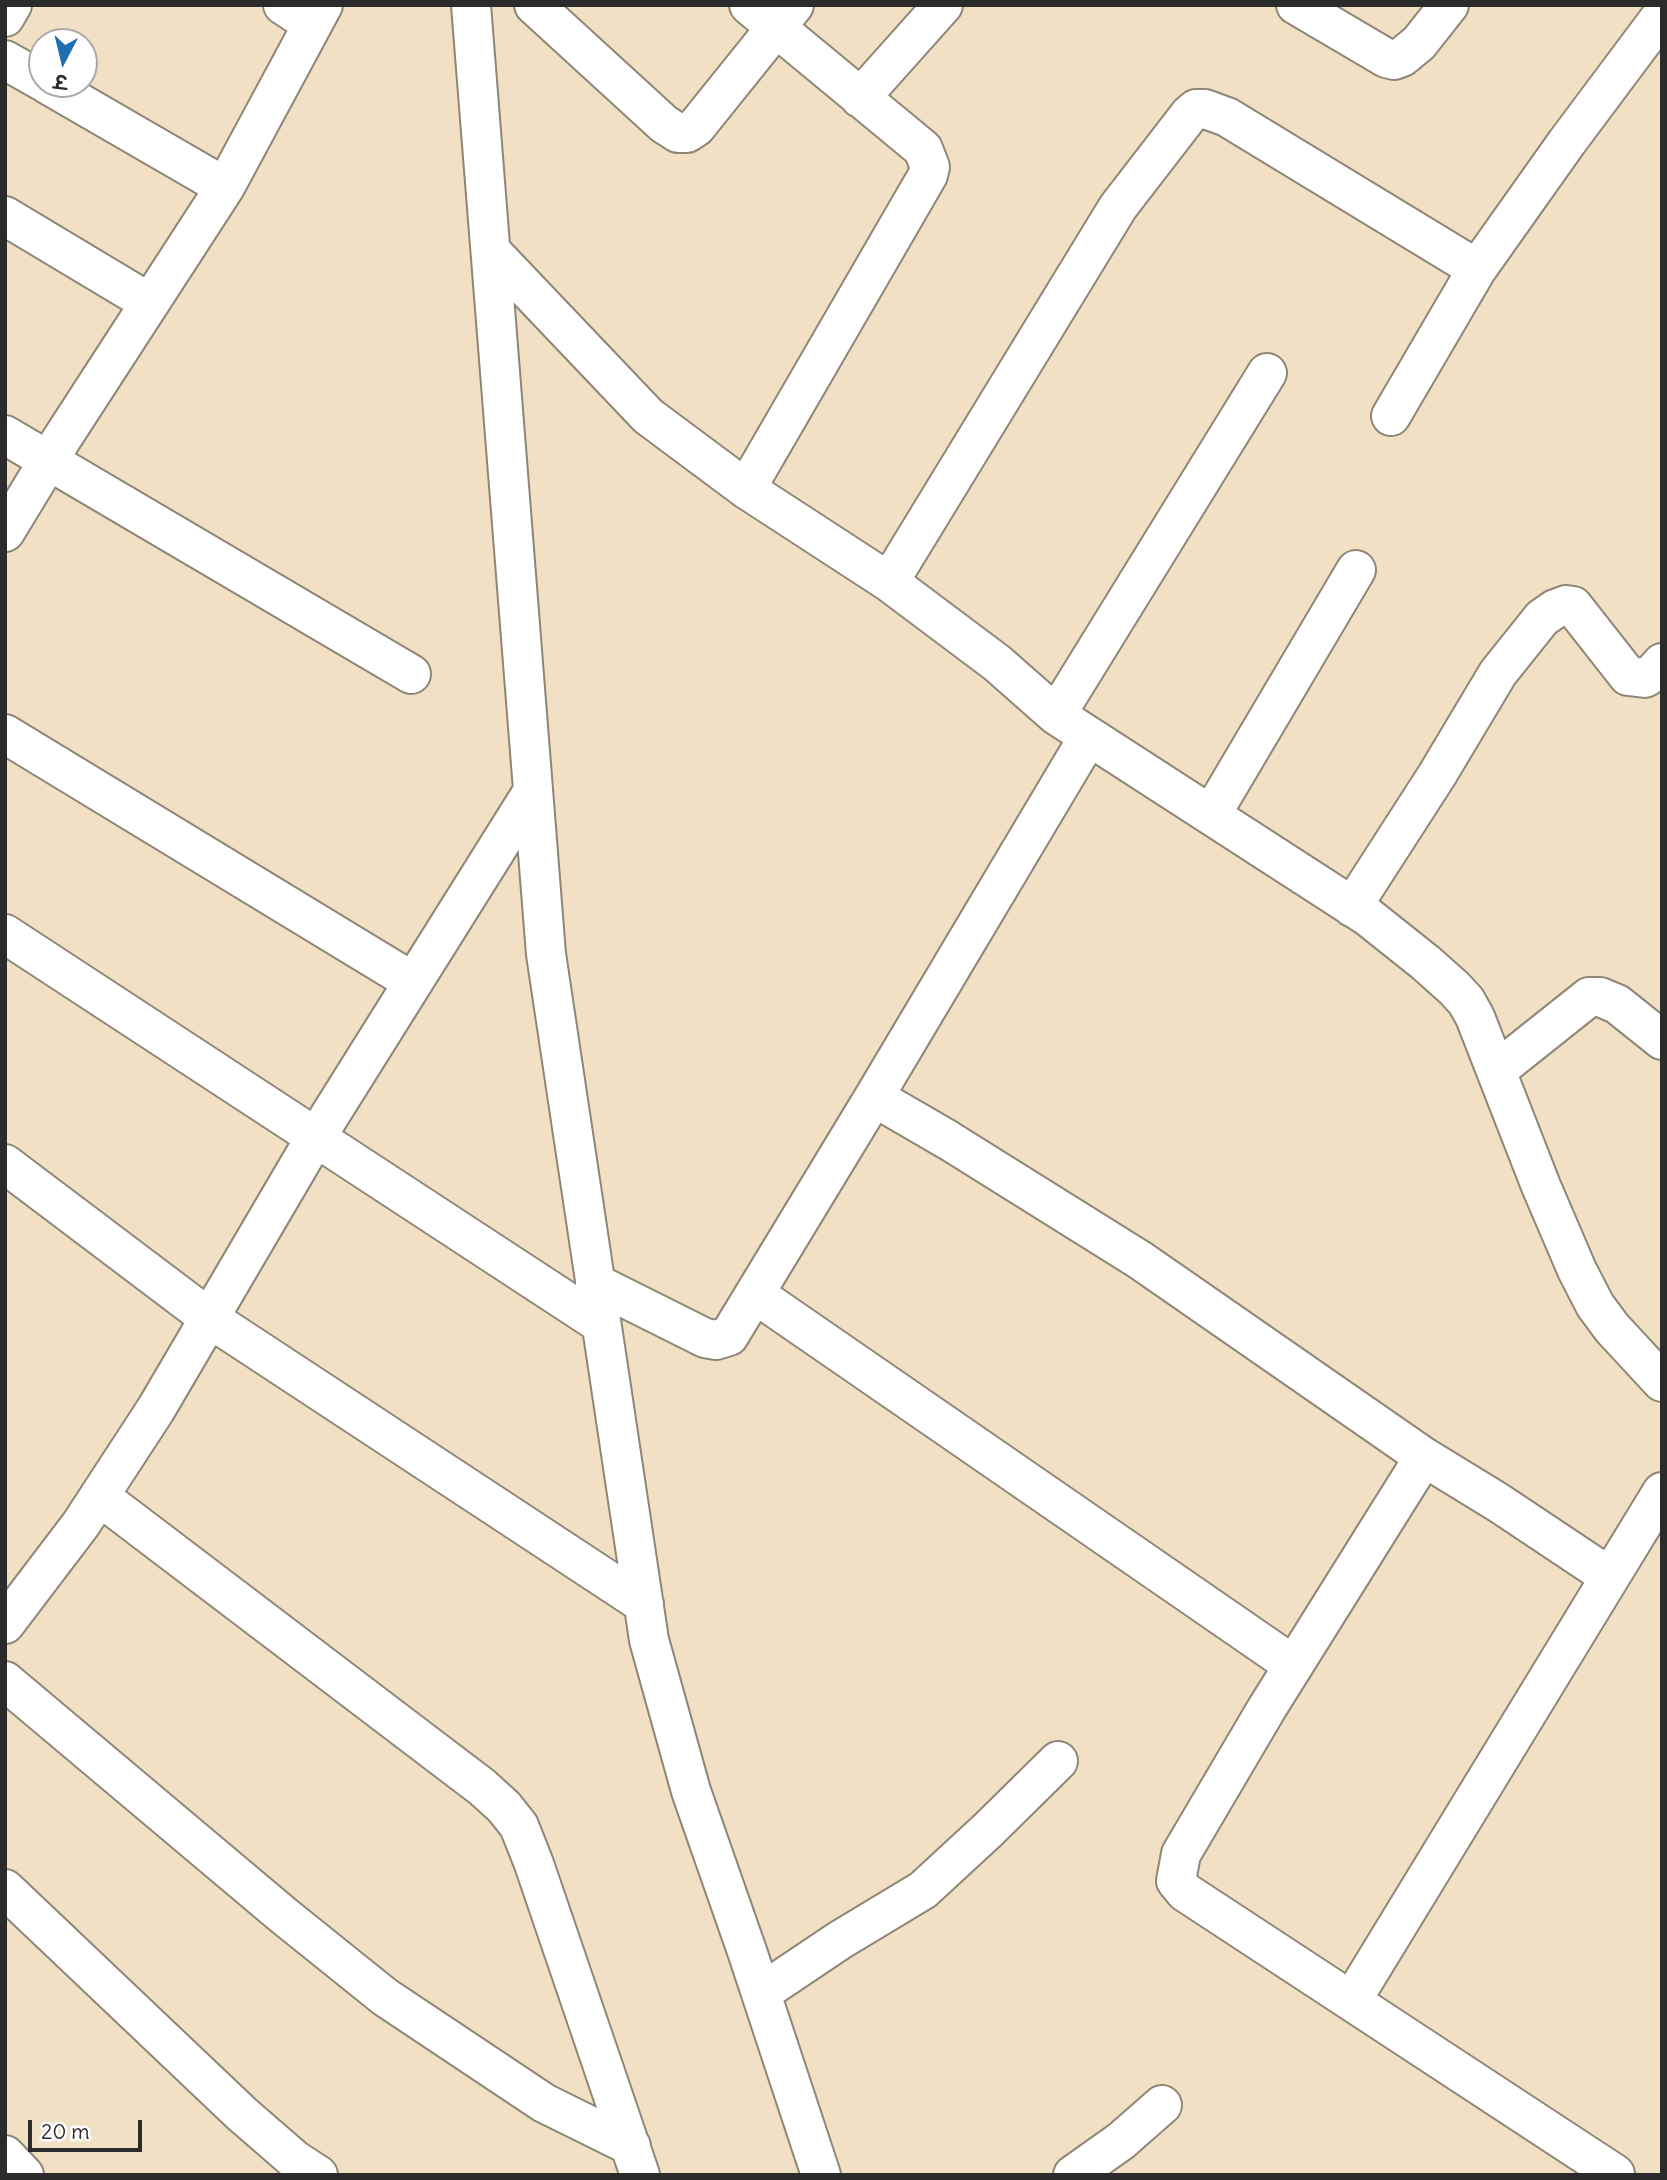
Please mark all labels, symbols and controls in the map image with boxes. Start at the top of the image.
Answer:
north arrow [28,28,98,98]
text: उ [53,69,68,95]
scale bar [32,2106,145,2150]
text: 20 m [41,2118,90,2145]

